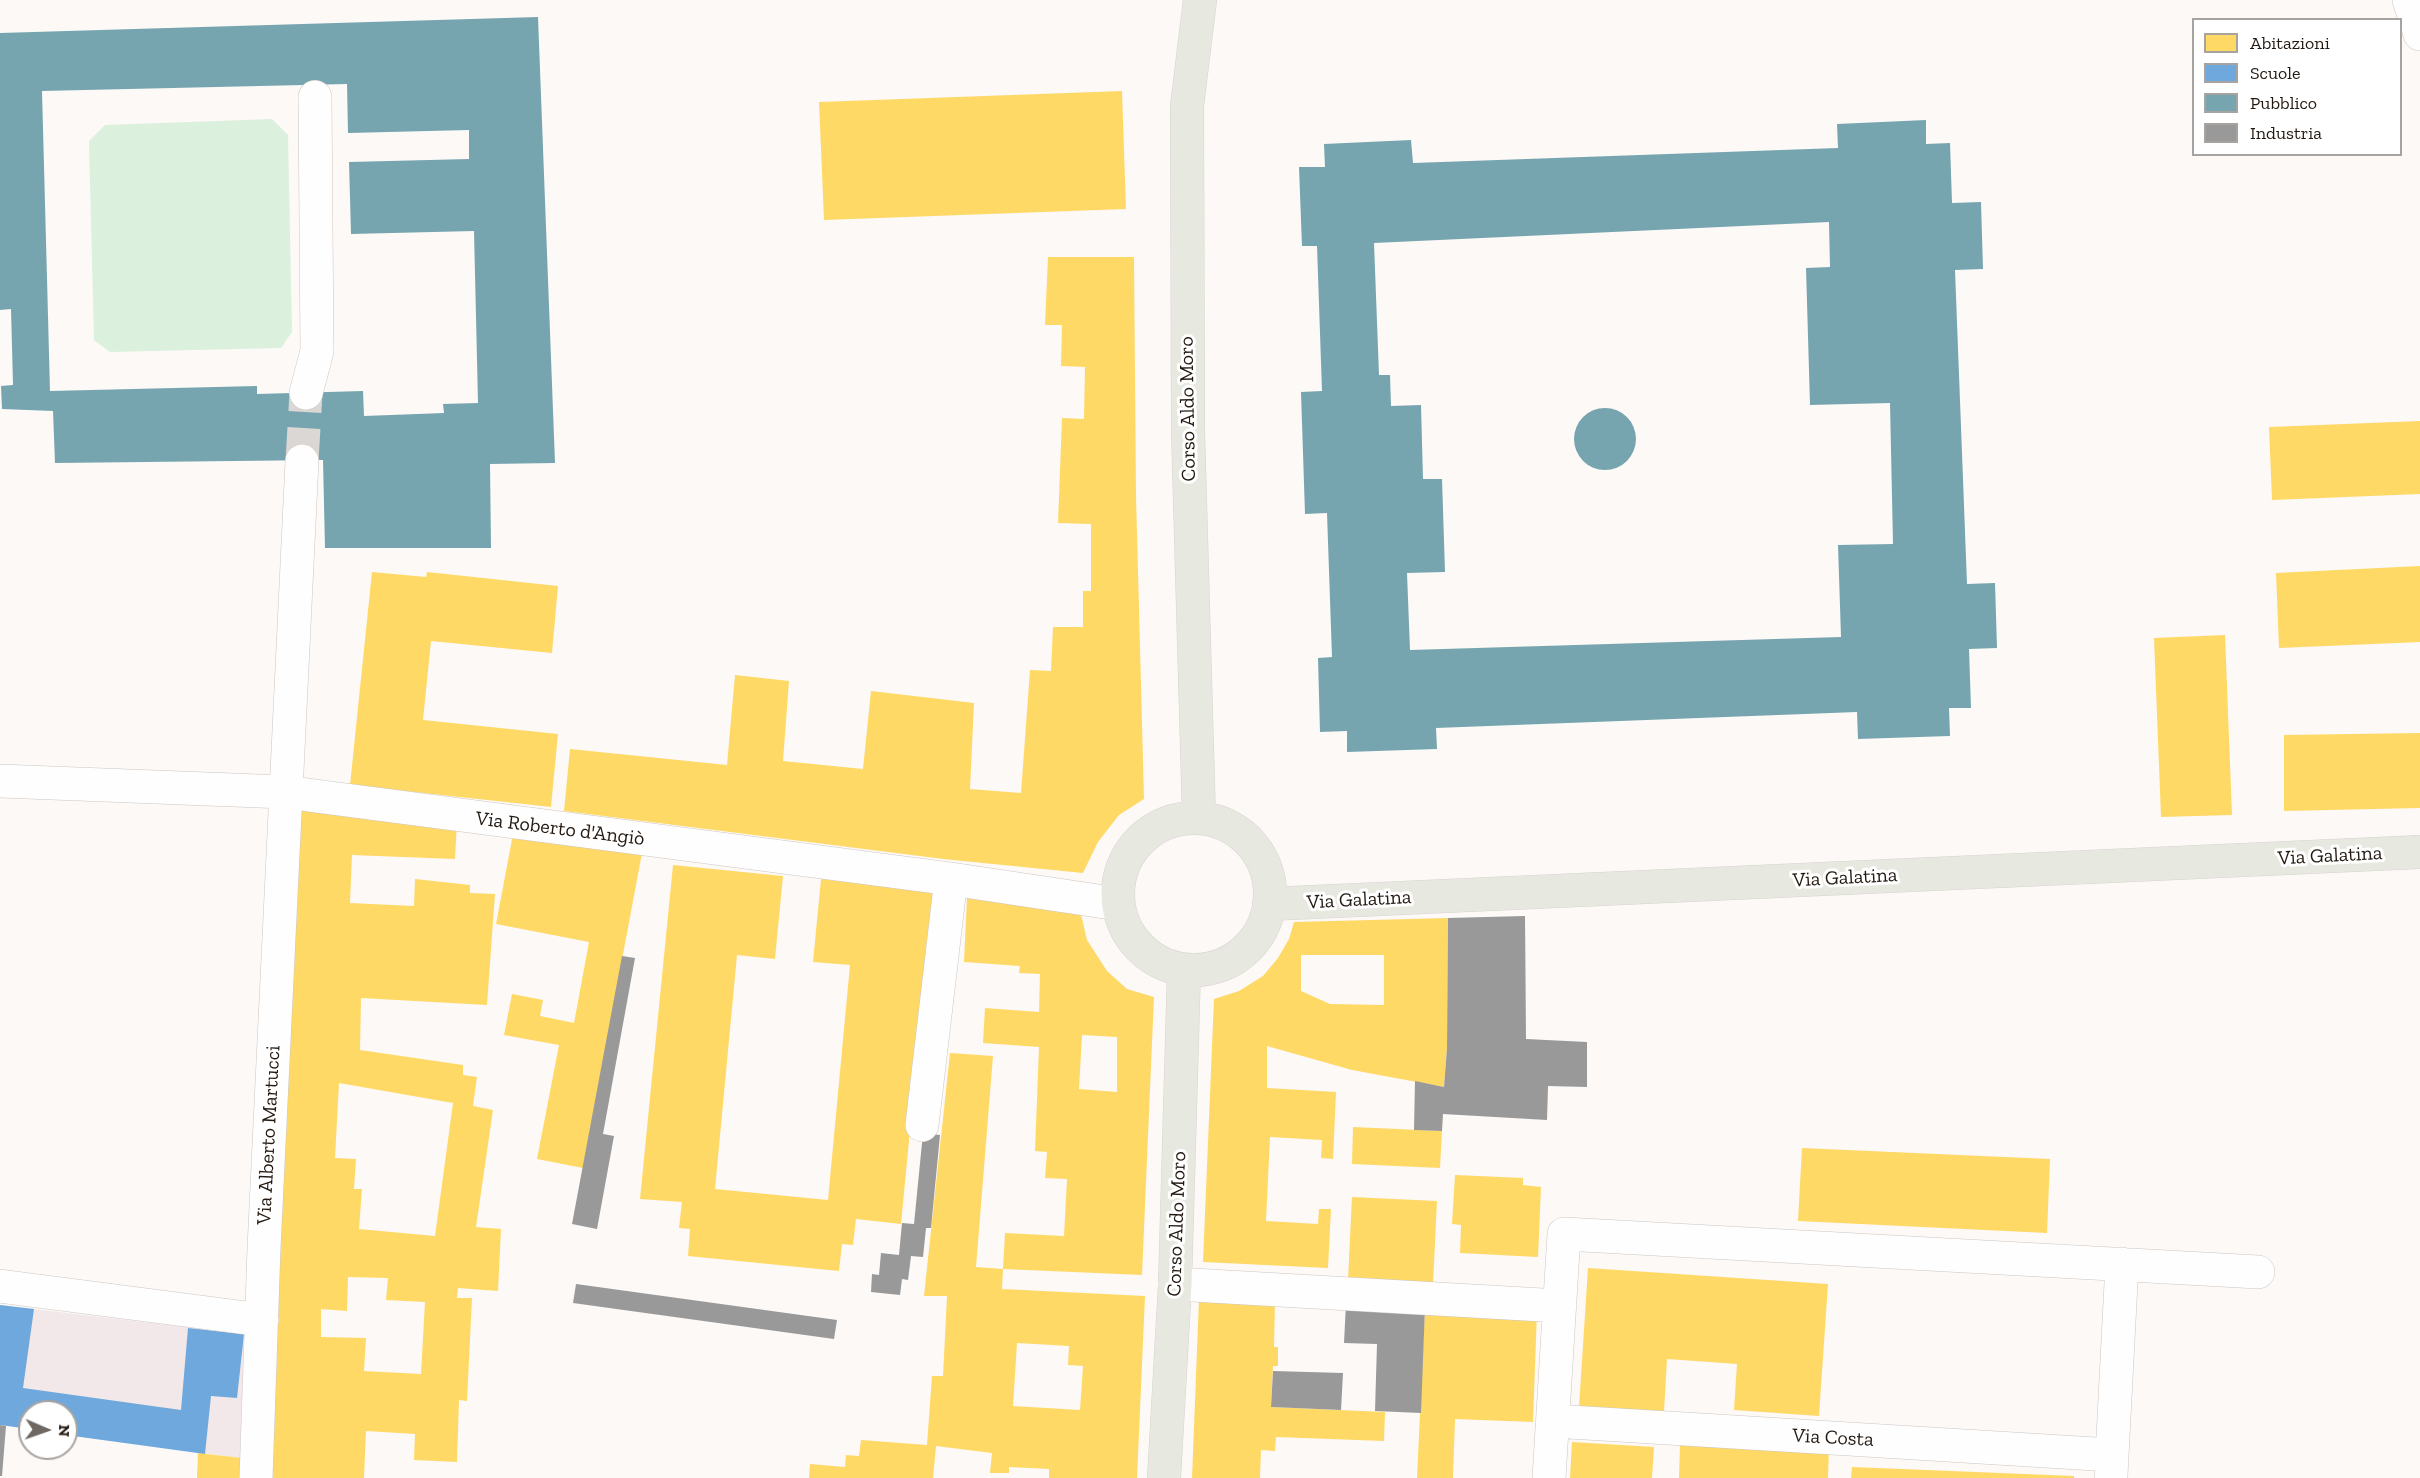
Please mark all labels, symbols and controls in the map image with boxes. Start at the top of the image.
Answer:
legend [2192,18,2402,156]
text: Abitazioni [2250,32,2330,54]
text: Scuole [2250,62,2301,84]
text: Pubblico [2250,92,2317,114]
text: Industria [2250,122,2322,144]
street label: Corso Aldo Moro [1175,336,1201,482]
street label: Via Roberto d'Angiò [474,807,646,851]
street label: Via Galatina [2277,841,2383,871]
street label: Via Galatina [1792,863,1898,893]
street label: Via Galatina [1306,885,1412,915]
street label: Via Alberto Martucci [252,1045,286,1225]
street label: Corso Aldo Moro [1162,1151,1192,1297]
north arrow [18,1400,78,1460]
text: N [55,1424,74,1437]
street label: Via Costa [1792,1424,1874,1452]

